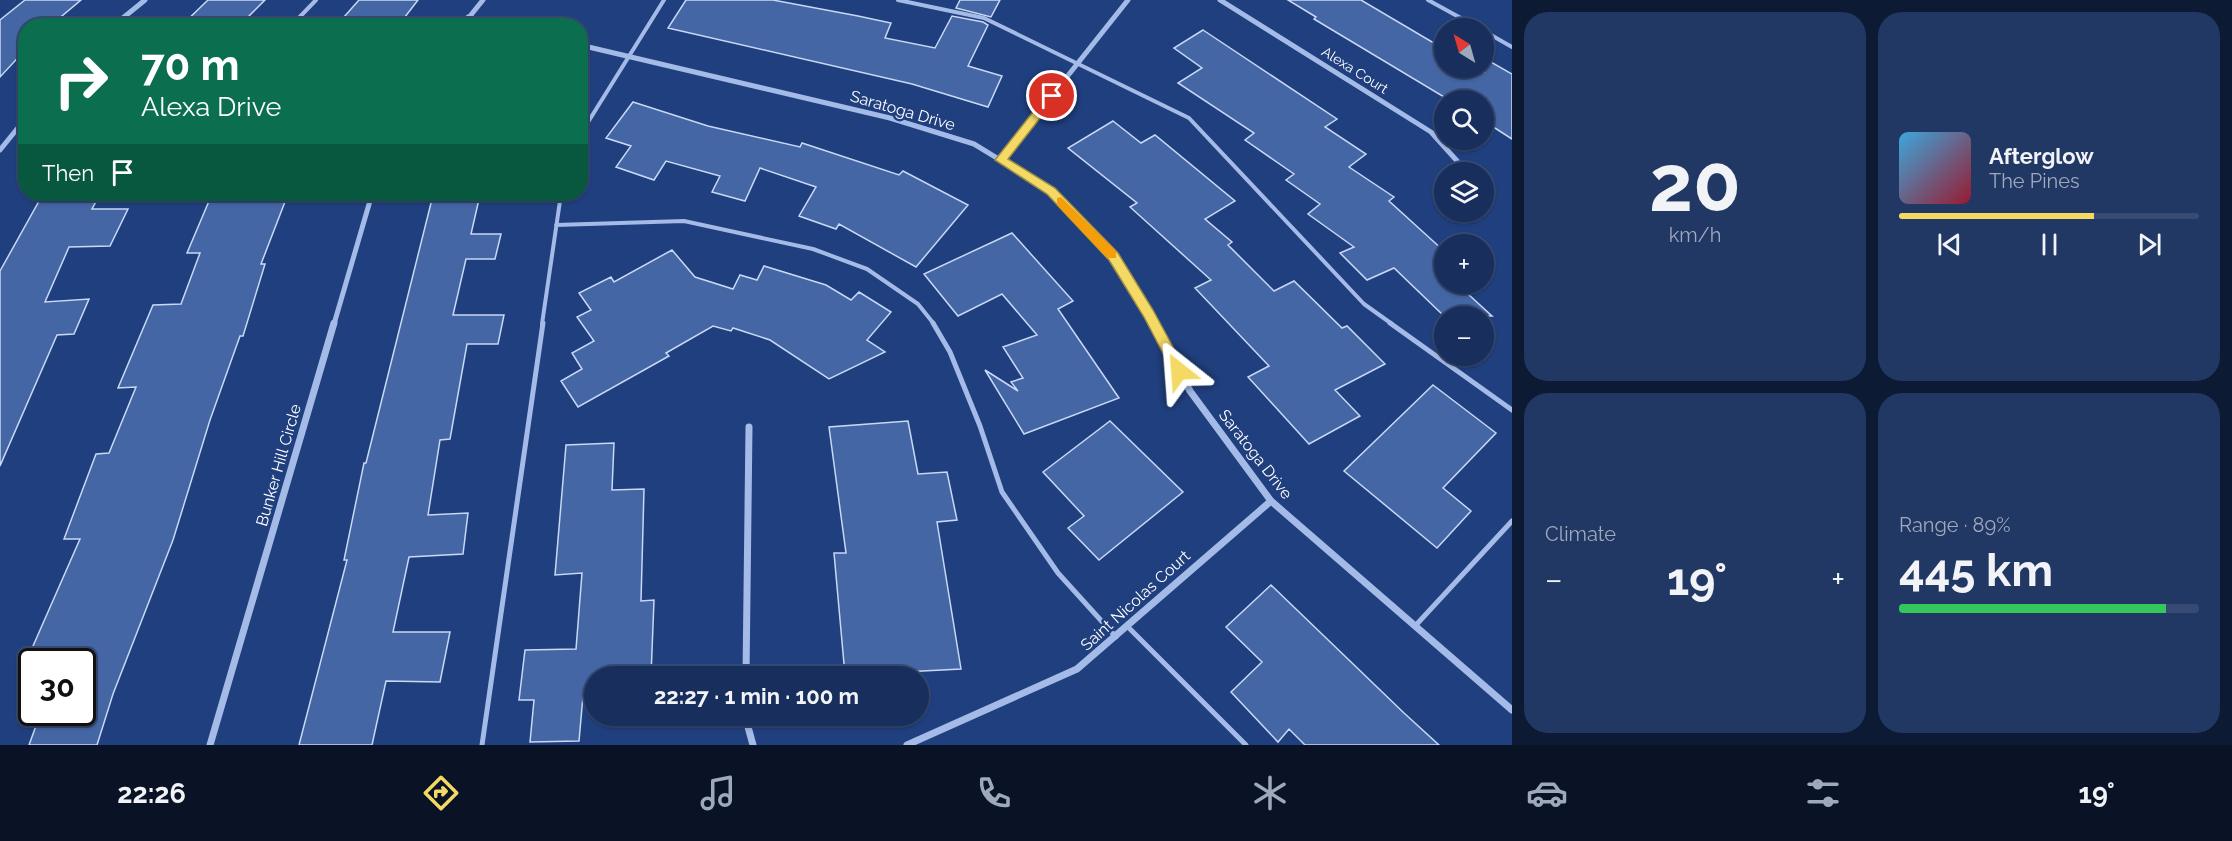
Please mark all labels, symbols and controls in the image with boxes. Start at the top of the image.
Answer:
north arrow [1434,18,1494,78]
map controls [1434,18,1494,366]
text: 70 m [141,41,240,90]
icon: right [42,42,120,120]
street label: Alexa Court [1319,43,1391,97]
pin [1026,70,1077,121]
icon: arrive [1035,79,1068,112]
street label: Saratoga Drive [848,86,958,135]
button: search [1434,90,1494,150]
text: Alexa Drive [141,91,281,122]
text: 20 [1649,138,1741,229]
text: Afterglow [1989,143,2094,169]
icon: arrive [106,156,139,189]
text: Then [42,160,94,186]
button: layers [1434,162,1494,222]
text: The Pines [1989,169,2080,193]
text: km/h [1669,223,1721,247]
icon: previous [1933,228,1966,261]
icon: pause [2033,228,2066,261]
icon: next [2133,228,2166,261]
button: + [1434,234,1494,294]
button: − [1434,306,1494,366]
position arrow [1147,339,1211,403]
street label: Bunker Hill Circle [252,402,305,528]
street label: Saratoga Drive [1215,406,1296,503]
text: Range · 89% [1899,513,2010,537]
text: Climate [1545,522,1616,546]
text: 445 km [1899,544,2053,597]
street label: Saint Nicolas Court [1077,546,1194,654]
text: 19° [1667,553,1727,606]
text: − [1545,560,1563,599]
text: + [1831,560,1845,599]
speed limit sign: 30 [18,648,96,726]
text: 22:27 · 1 min · 100 m [654,683,859,709]
icon: directions [420,772,462,814]
icon: music [697,772,739,814]
icon: phone [973,772,1015,814]
icon: climate [1249,772,1291,814]
icon: car [1526,772,1568,814]
icon: filters [1802,772,1844,814]
text: 22:26 [117,778,186,809]
text: 19° [2079,778,2115,809]

